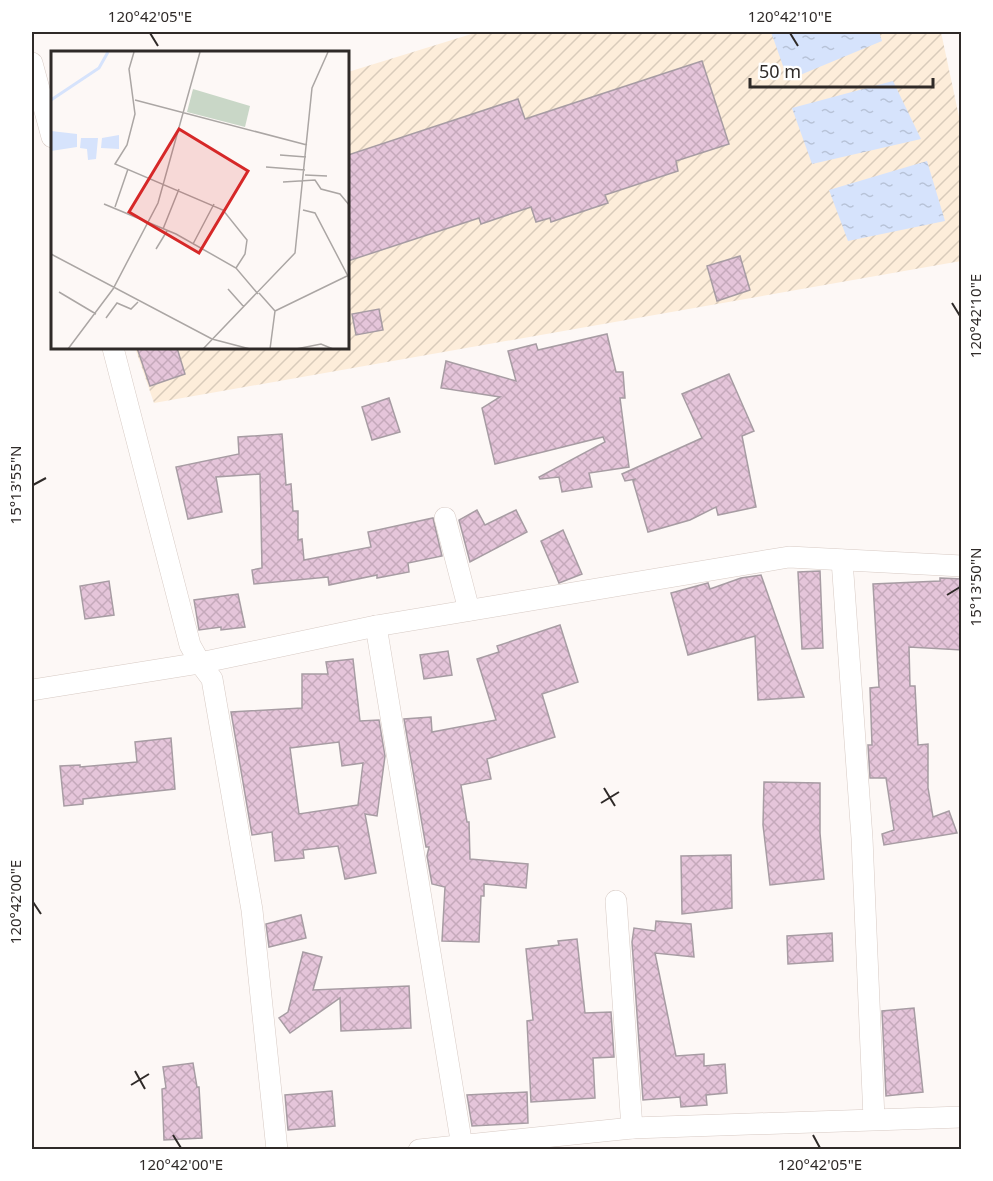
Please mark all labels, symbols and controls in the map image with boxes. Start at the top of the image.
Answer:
text: 120°42'05"E [108,6,192,26]
text: 120°42'10"E [748,6,832,26]
inset map [51,51,350,350]
scale bar [750,51,933,89]
text: 50 m [759,59,801,83]
text: 120°42'10"E [965,274,985,358]
text: 15°13'55"N [5,446,25,524]
text: 15°13'50"N [965,548,985,626]
text: 120°42'00"E [5,860,25,944]
text: 120°42'00"E [139,1154,223,1174]
text: 120°42'05"E [778,1154,862,1174]

